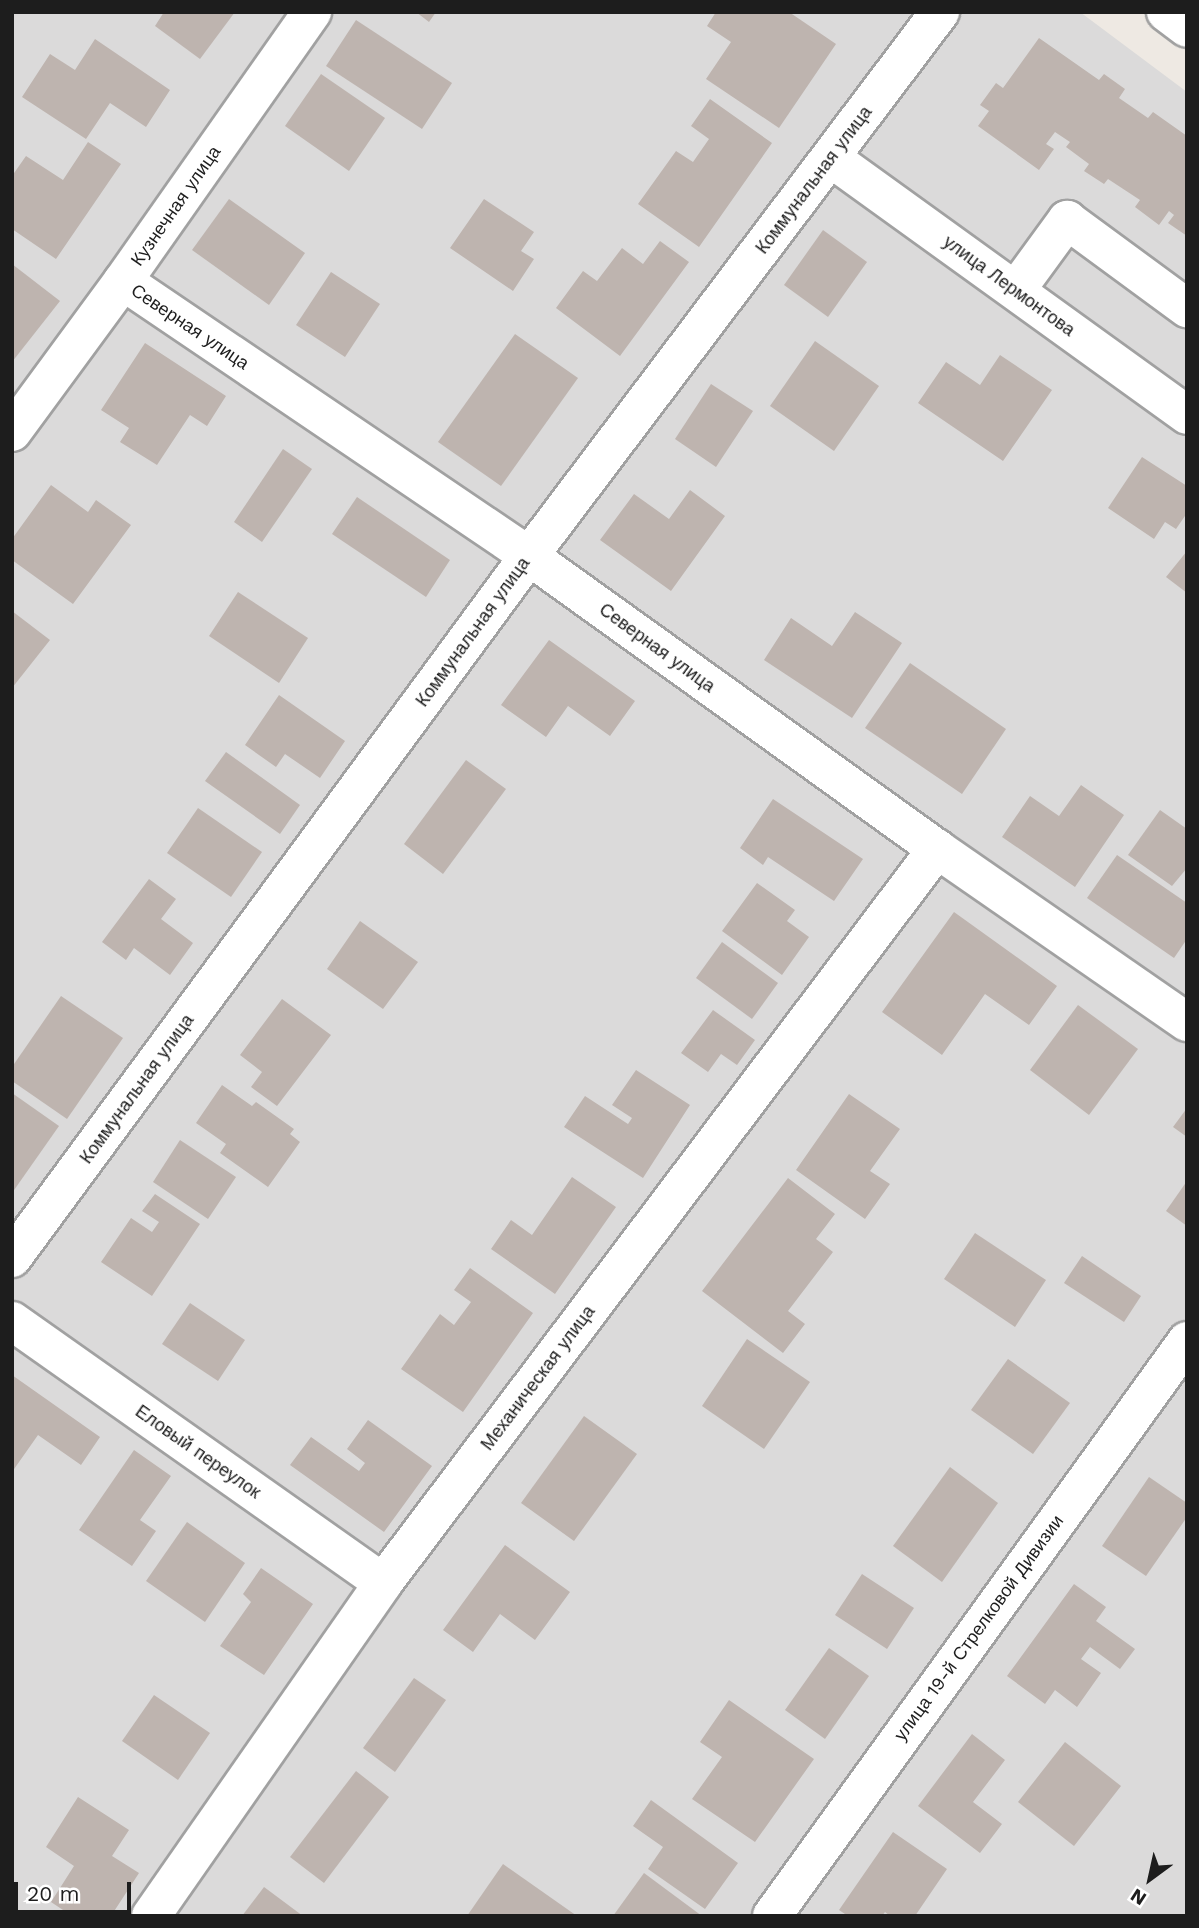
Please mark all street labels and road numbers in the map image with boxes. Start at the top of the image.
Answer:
street label: Коммунальная улица [751,102,877,258]
street label: Кузнечная улица [126,142,226,270]
street label: улица Лермонтова [939,231,1079,341]
street label: Северная улица [127,280,253,374]
street label: Коммунальная улица [411,553,535,711]
street label: Северная улица [595,599,719,697]
street label: Коммунальная улица [75,1010,199,1168]
street label: Механическая улица [477,1301,599,1455]
street label: Еловый переулок [131,1401,265,1503]
street label: улица 19-й Стрелковой Дивизии [890,1511,1068,1745]

